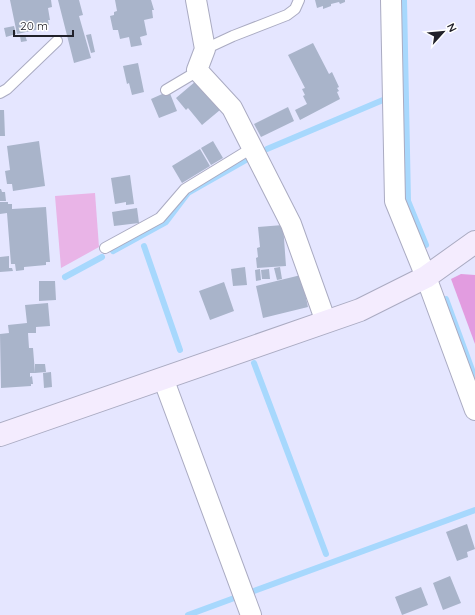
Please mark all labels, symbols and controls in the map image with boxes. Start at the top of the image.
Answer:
scale bar [14,12,73,38]
north arrow [423,12,463,52]
text: 20 m [20,18,48,33]
text: N [444,21,460,34]

